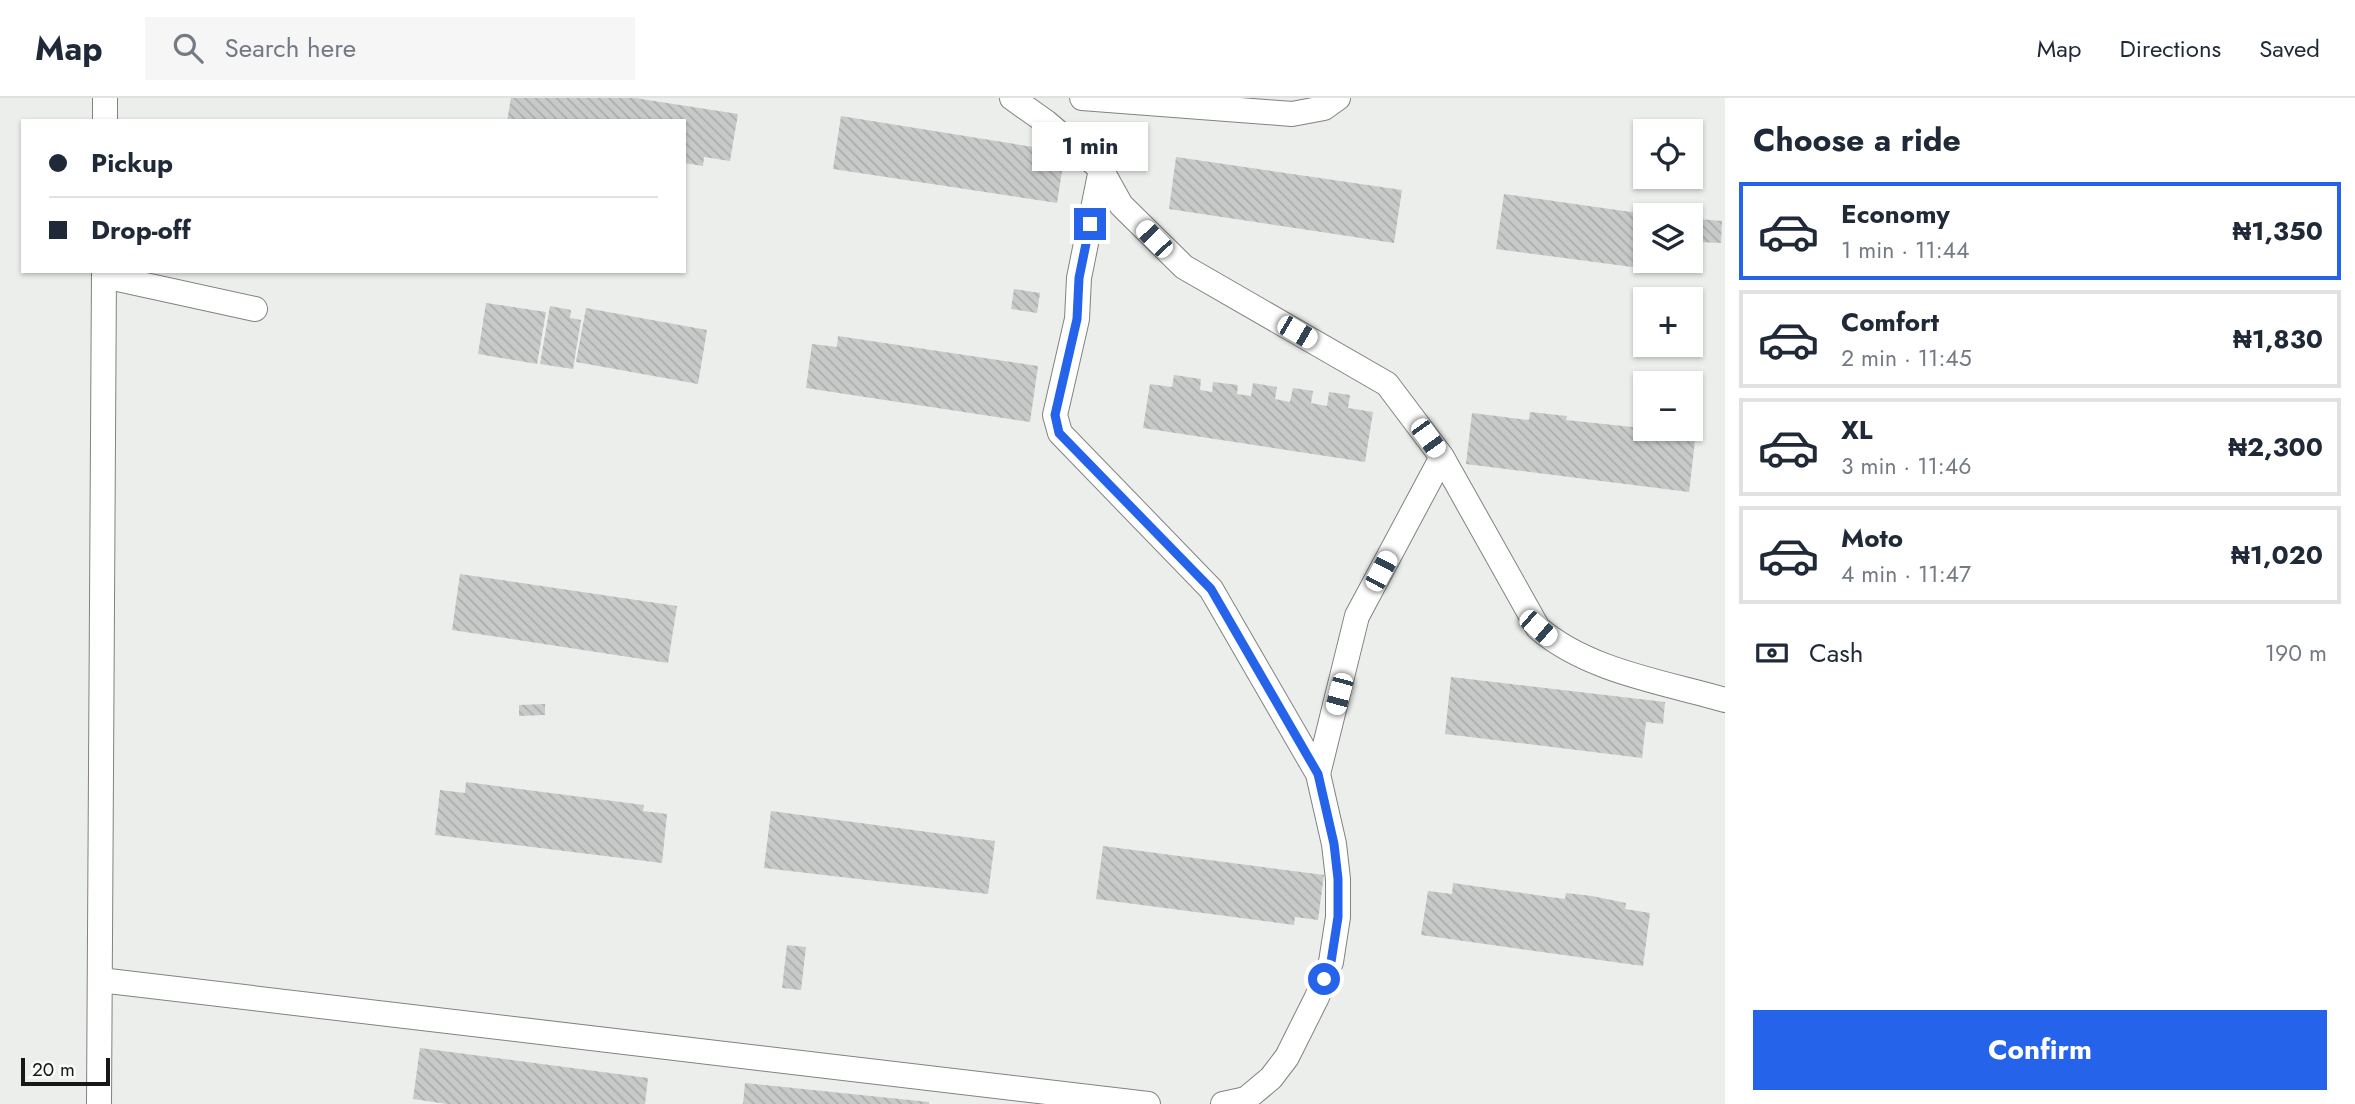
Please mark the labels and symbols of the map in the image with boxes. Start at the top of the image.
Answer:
callout: 1 min [1032,122,1148,172]
route end [1074,208,1106,240]
car [1132,217,1177,261]
car [1274,312,1321,352]
car [1408,415,1449,461]
car [1362,548,1401,594]
car [1516,606,1561,650]
car [1324,671,1355,717]
route start [1308,963,1340,995]
scale bar [21,1055,110,1087]

